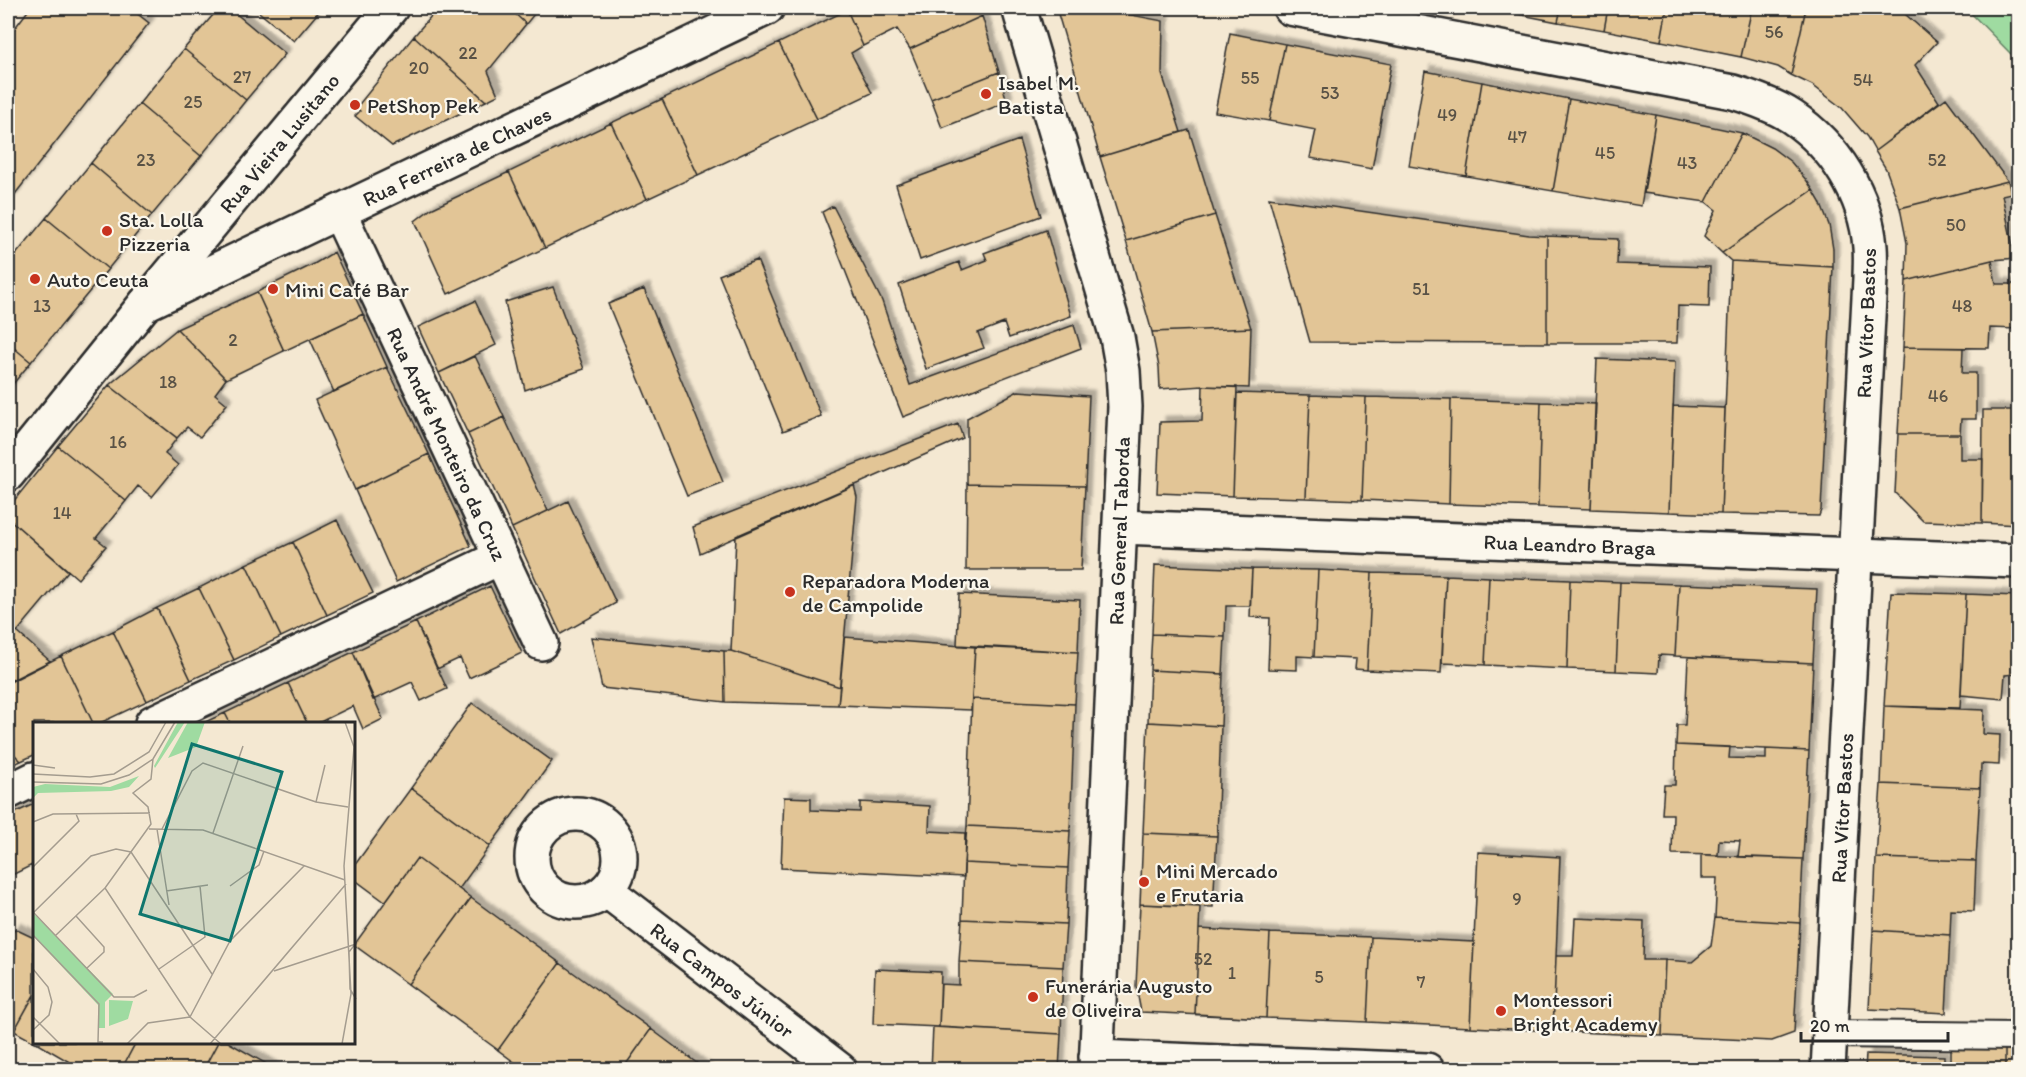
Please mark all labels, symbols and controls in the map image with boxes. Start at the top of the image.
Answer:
house number: 56 [1765,21,1783,43]
house number: 22 [459,42,478,64]
house number: 20 [409,57,429,79]
house number: 27 [233,66,251,88]
house number: 55 [1241,67,1259,89]
street label: Rua Vieira Lusitano [214,68,344,218]
house number: 54 [1853,69,1873,91]
place label: Isabel M. Batista [998,70,1079,119]
house number: 53 [1320,82,1340,104]
marker: Isabel M. Batista [979,87,993,101]
house number: 25 [184,91,202,113]
place label: PetShop Pek [367,93,479,118]
marker: PetShop Pek [348,98,362,112]
street label: Rua Ferreira de Chaves [358,100,555,211]
house number: 49 [1437,104,1457,126]
house number: 47 [1507,126,1527,148]
house number: 45 [1595,142,1615,164]
house number: 23 [136,149,156,171]
house number: 52 [1928,149,1947,171]
house number: 43 [1677,152,1697,174]
place label: Sta. Lolla Pizzeria [119,207,204,256]
house number: 50 [1946,214,1966,236]
marker: Sta. Lolla Pizzeria [100,224,114,238]
street label: Rua Vítor Bastos [1851,247,1881,399]
place label: Auto Ceuta [47,267,149,292]
marker: Auto Ceuta [28,272,42,286]
place label: Mini Café Bar [285,277,410,302]
house number: 51 [1412,278,1430,300]
marker: Mini Café Bar [266,282,280,296]
house number: 13 [33,295,51,317]
house number: 48 [1952,295,1972,317]
street label: Rua André Monteiro da Cruz [382,323,513,565]
house number: 2 [228,329,238,351]
house number: 18 [159,371,177,393]
house number: 46 [1928,385,1948,407]
house number: 16 [109,431,127,453]
street label: Rua General Taborda [1103,436,1135,626]
house number: 14 [52,502,72,524]
street label: Rua Leandro Braga [1483,528,1656,560]
place label: Reparadora Moderna de Campolide [802,568,989,617]
marker: Reparadora Moderna de Campolide [783,585,797,599]
inset map [33,722,356,1044]
street label: Rua Vítor Bastos [1826,732,1858,884]
place label: Mini Mercado e Frutaria [1156,858,1278,907]
marker: Mini Mercado e Frutaria [1137,875,1151,889]
house number: 9 [1512,888,1522,910]
street label: Rua Campos Júnior [646,917,799,1043]
house number: 52 [1194,948,1213,970]
house number: 1 [1228,962,1236,984]
house number: 5 [1314,966,1324,988]
house number: 7 [1417,971,1426,993]
place label: Funerária Augusto de Oliveira [1045,973,1213,1022]
place label: Montessori Bright Academy [1513,987,1658,1036]
marker: Funerária Augusto de Oliveira [1026,990,1040,1004]
marker: Montessori Bright Academy [1494,1004,1508,1018]
scale bar [1801,1005,1948,1043]
text: 20 m [1810,1015,1850,1037]

